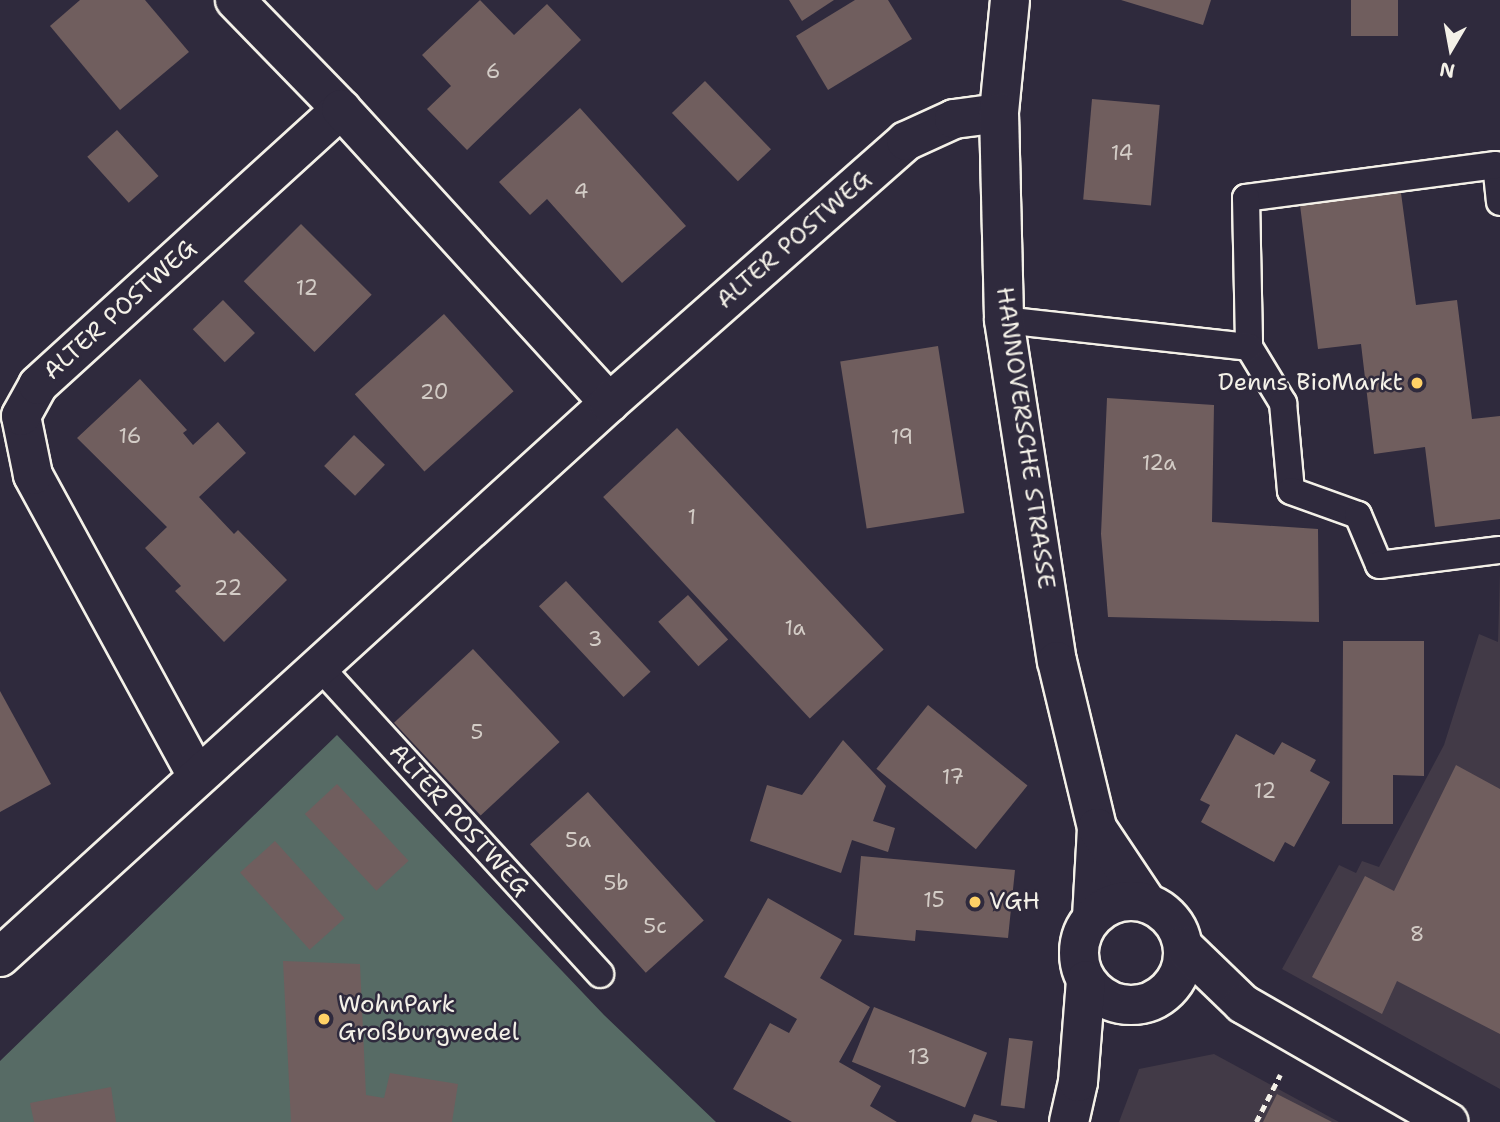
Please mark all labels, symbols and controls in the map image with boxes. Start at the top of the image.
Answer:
north arrow [1416,14,1486,84]
text: N [1438,57,1457,84]
house number: 6 [486,58,500,84]
house number: 14 [1111,140,1133,166]
street label: ALTER POSTWEG [711,165,877,315]
house number: 4 [574,178,588,204]
street label: ALTER POSTWEG [38,234,202,386]
house number: 12 [296,275,318,301]
street label: HANNOVERSCHE STRASSE [990,285,1060,591]
place label: Denns BioMarkt [1218,369,1403,397]
marker: Denns BioMarkt [1409,375,1425,391]
house number: 20 [420,379,448,405]
house number: 16 [119,423,141,449]
house number: 19 [891,424,913,450]
house number: 12a [1142,450,1176,476]
house number: 1 [688,504,696,530]
house number: 22 [214,575,242,601]
house number: 1a [784,615,806,641]
house number: 3 [588,626,602,652]
house number: 5 [471,719,483,745]
street label: ALTER POSTWEG [383,738,535,902]
house number: 17 [942,764,964,790]
house number: 12 [1254,778,1276,804]
house number: 5a [565,827,591,853]
house number: 5b [603,870,629,896]
house number: 15 [923,887,945,913]
place label: VGH [989,888,1040,916]
marker: VGH [967,894,983,910]
house number: 5c [643,913,667,939]
house number: 8 [1410,921,1424,947]
place label: WohnPark Großburgwedel [338,991,519,1047]
marker: WohnPark Großburgwedel [316,1011,332,1027]
house number: 13 [908,1044,930,1070]

